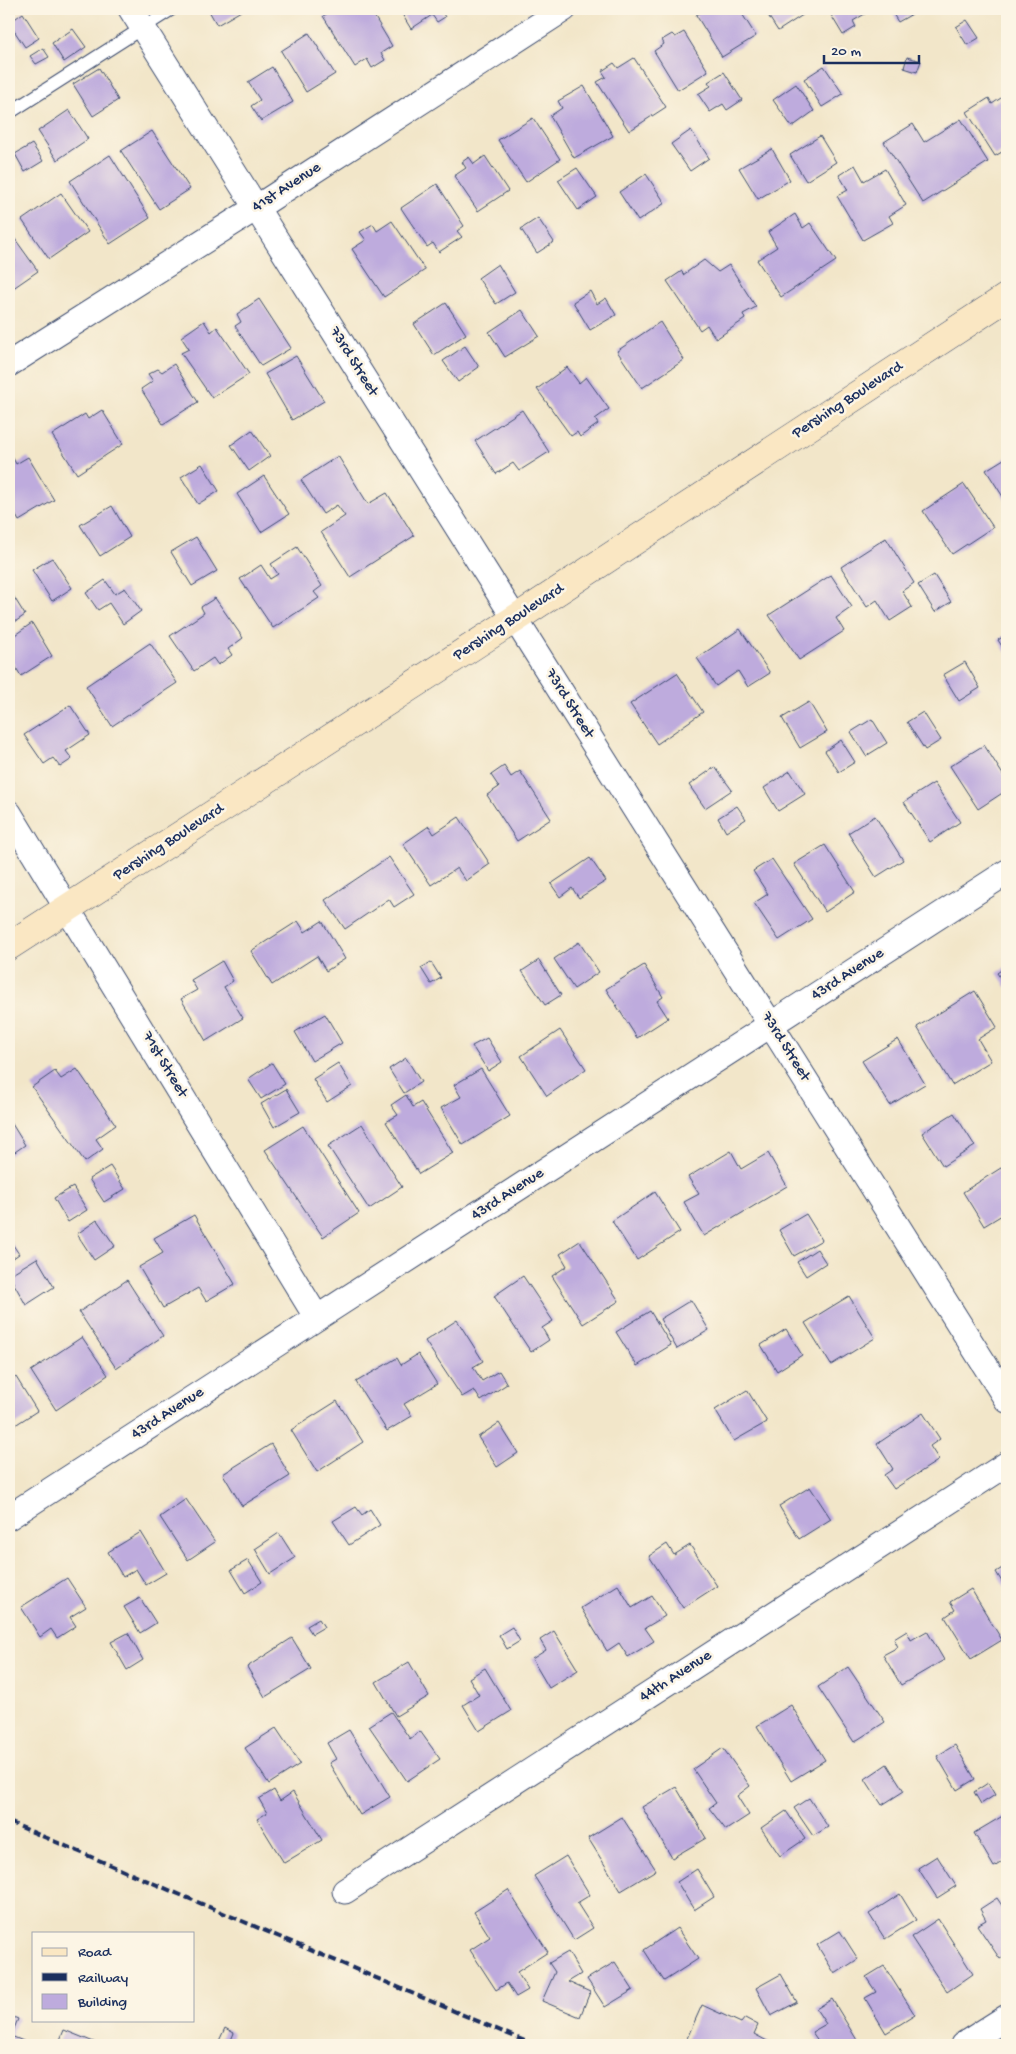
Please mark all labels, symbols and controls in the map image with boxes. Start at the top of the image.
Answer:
scale bar [824,32,918,64]
text: 20 m [831,43,861,61]
street label: 41st Avenue [249,158,326,217]
street label: 73rd Street [324,323,383,401]
street label: Pershing Boulevard [788,357,908,444]
street label: Pershing Boulevard [449,579,569,666]
street label: 73rd Street [540,665,599,743]
street label: Pershing Boulevard [109,799,229,886]
street label: 43rd Avenue [808,944,889,1006]
street label: 73rd Street [756,1008,815,1086]
street label: 71st Street [136,1028,192,1103]
street label: 43rd Avenue [468,1164,549,1226]
street label: 43rd Avenue [128,1383,209,1445]
street label: 44th Avenue [636,1646,716,1707]
legend [32,1932,195,2022]
text: Road [78,1944,112,1962]
text: Railway [78,1970,129,1988]
text: Building [77,1994,127,2012]

